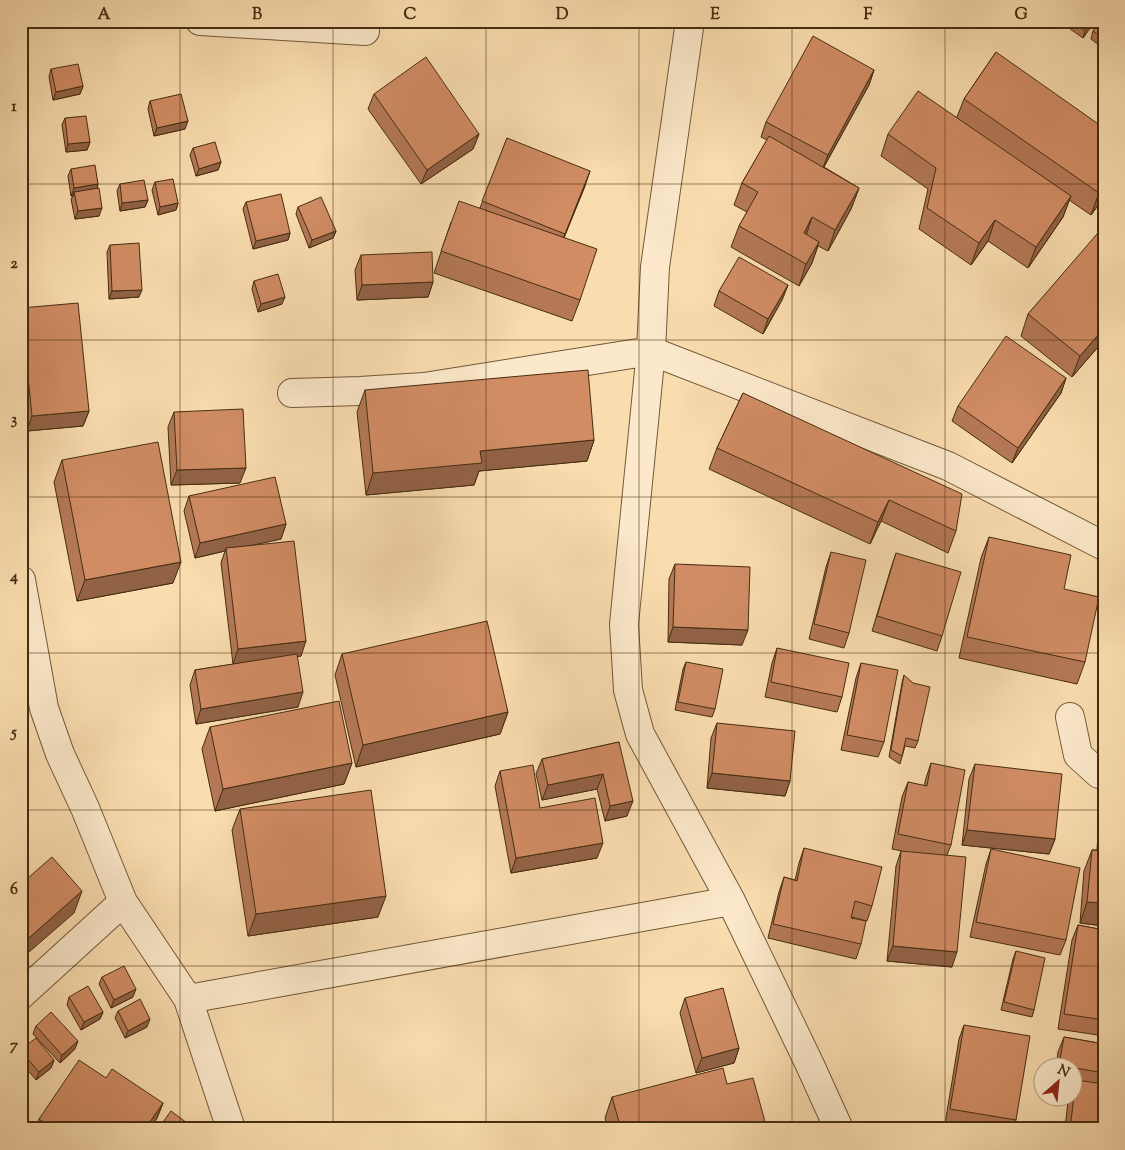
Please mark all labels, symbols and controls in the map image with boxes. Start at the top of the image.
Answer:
text: A [98,4,111,27]
text: B [252,4,262,27]
text: C [404,4,417,27]
text: D [556,4,569,27]
text: E [710,4,720,27]
text: F [864,4,873,27]
text: G [1014,4,1028,27]
text: 1 [11,96,17,119]
text: 2 [10,253,18,276]
text: 3 [11,409,18,432]
text: 4 [9,566,18,589]
text: 5 [9,722,17,745]
text: 6 [10,879,18,902]
text: 7 [10,1035,19,1058]
north arrow [1032,1058,1082,1108]
text: N [1053,1061,1073,1084]

